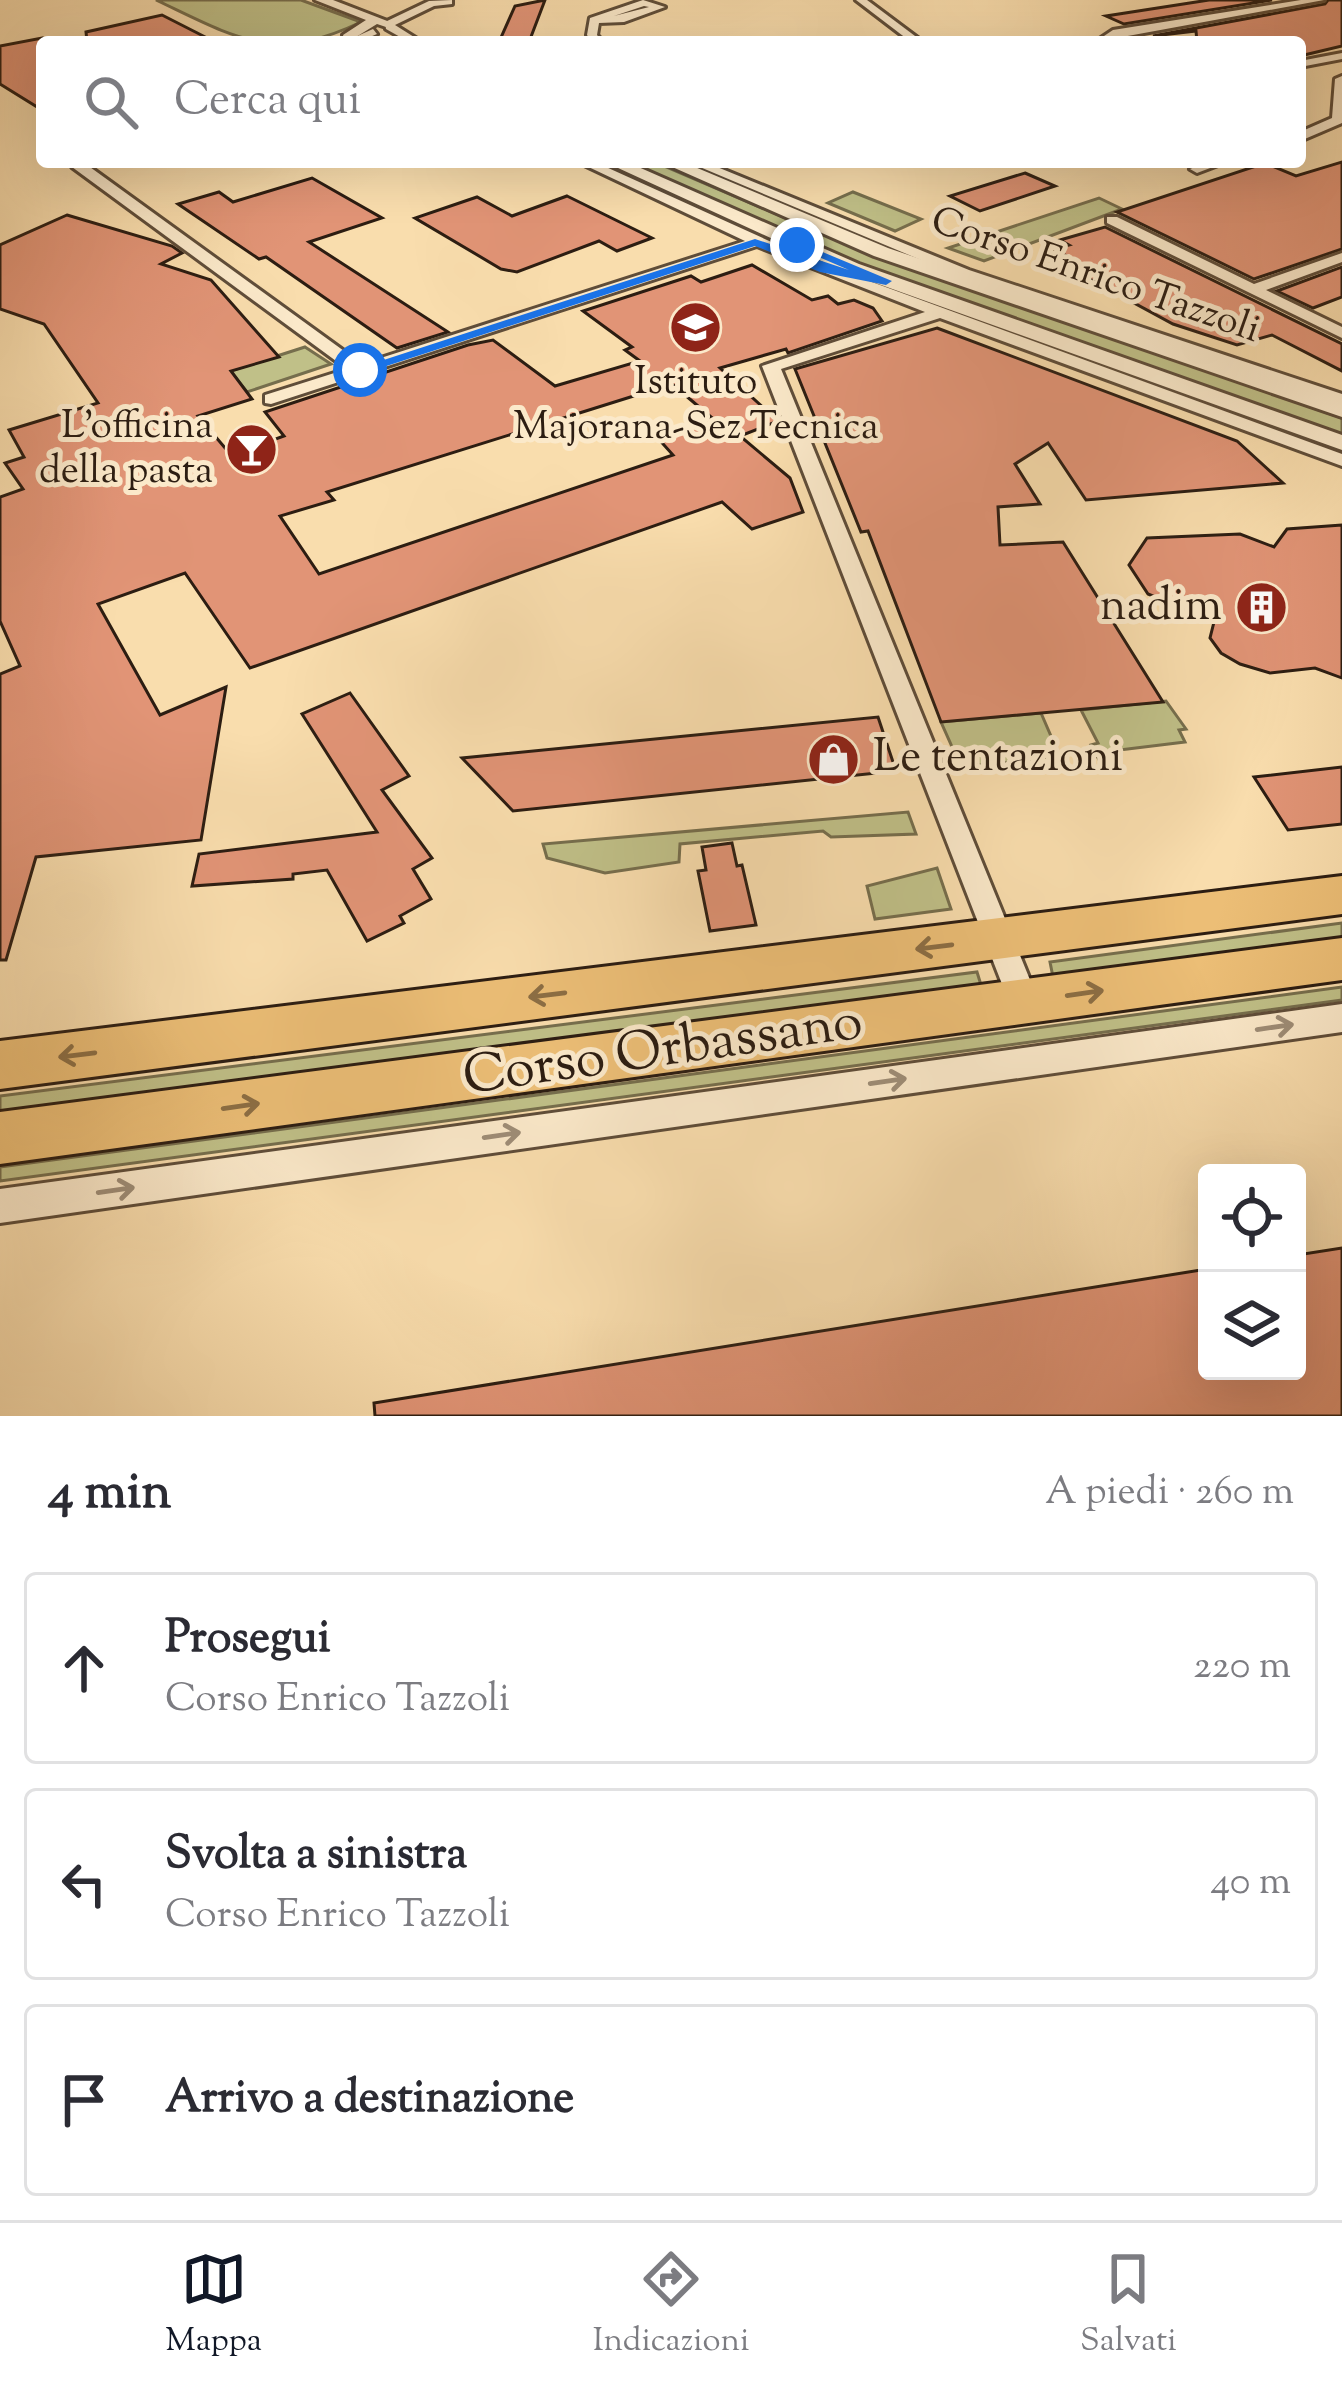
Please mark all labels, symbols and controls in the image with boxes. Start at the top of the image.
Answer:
search box [36,36,1306,168]
icon: search [78,69,144,135]
text: Cerca qui [174,70,361,135]
street label: Corso Enrico Tazzoli [923,194,1267,360]
route end [770,218,824,272]
school or university icon: Istituto Majorana-Sez Tecnica [668,299,724,355]
route start [333,343,387,397]
place label: Istituto Majorana-Sez Tecnica [513,356,879,457]
place label: L'officina della pasta [39,400,213,501]
bar icon: L'officina della pasta [224,422,280,478]
place label: nadim [1100,576,1222,641]
building icon: nadim [1233,580,1289,636]
place label: Le tentazioni [873,727,1123,792]
shop icon: Le tentazioni [806,731,862,787]
one-way arrow [915,936,954,958]
one-way arrow [1065,982,1104,1004]
one-way arrow [529,984,568,1007]
street label: Corso Orbassano [458,985,868,1119]
one-way arrow [1254,1015,1293,1038]
one-way arrow [58,1044,97,1067]
one-way arrow [868,1069,907,1092]
one-way arrow [221,1094,260,1117]
one-way arrow [482,1123,521,1146]
map controls [1198,1164,1306,1380]
button: locate [1198,1164,1306,1272]
one-way arrow [96,1178,135,1200]
button: layers [1198,1272,1306,1380]
text: 4 min [48,1458,171,1531]
text: A piedi · 260 m [1045,1466,1294,1522]
text: Prosegui [165,1608,331,1673]
icon: ahead [51,1635,117,1701]
text: 220 m [1193,1640,1291,1696]
text: Corso Enrico Tazzoli [165,1673,510,1729]
text: Svolta a sinistra [165,1824,467,1889]
icon: left [51,1851,117,1917]
text: 40 m [1211,1856,1291,1912]
text: Corso Enrico Tazzoli [165,1889,510,1945]
icon: arrive [51,2067,117,2133]
text: Arrivo a destinazione [165,2068,574,2133]
tab: Mappa [165,2246,262,2366]
tab: Indicazioni [593,2246,749,2366]
tab: Salvati [1080,2246,1177,2366]

